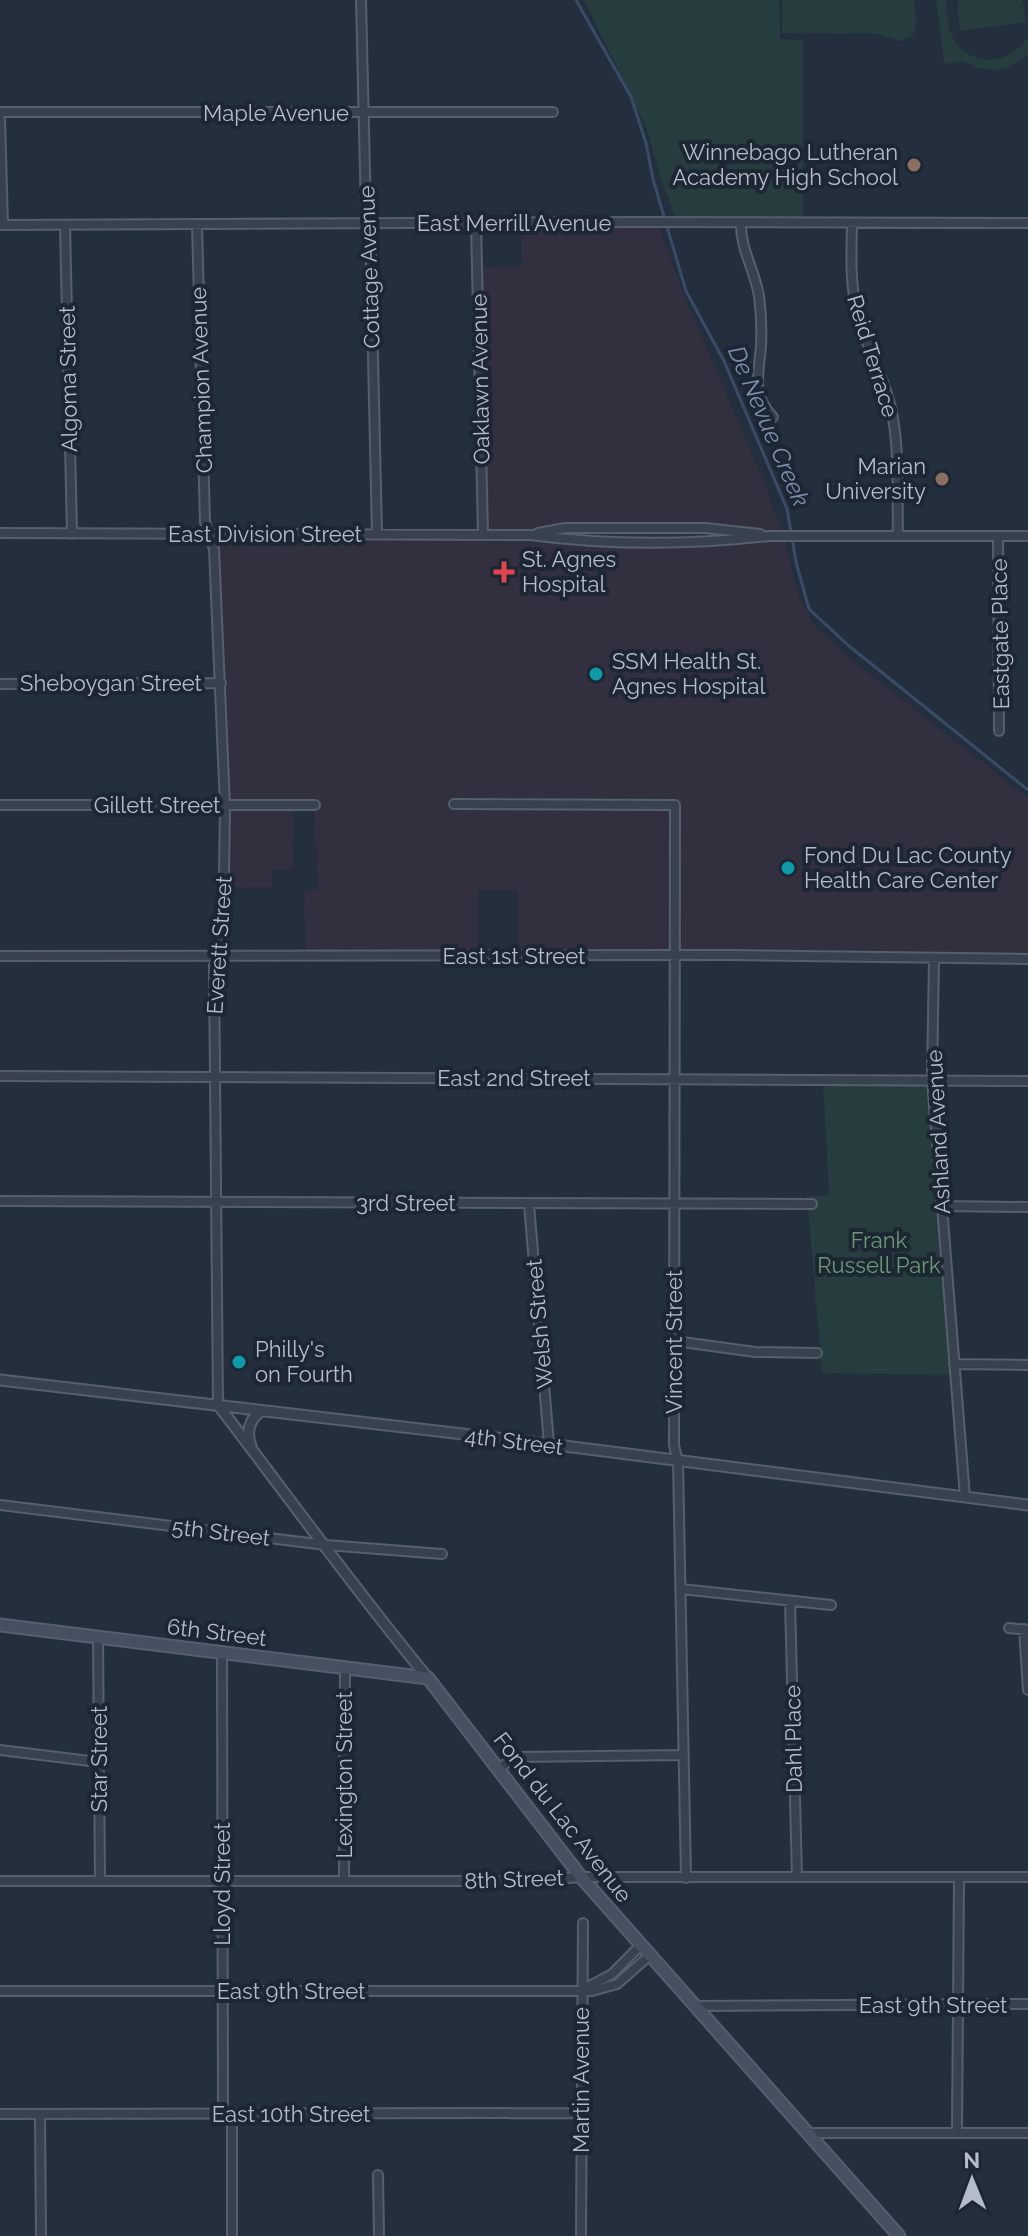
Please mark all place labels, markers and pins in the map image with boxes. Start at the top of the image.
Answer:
place label: Winnebago Lutheran Academy High School [672,139,898,190]
marker: Winnebago Lutheran Academy High School [905,156,923,174]
place label: Marian University [825,453,926,504]
marker: Marian University [933,470,951,488]
place label: St. Agnes Hospital [522,546,616,597]
marker: St. Agnes Hospital [493,561,515,583]
place label: SSM Health St. Agnes Hospital [612,648,766,699]
marker: SSM Health St. Agnes Hospital [587,665,605,683]
place label: Fond Du Lac County Health Care Center [804,842,1012,893]
marker: Fond Du Lac County Health Care Center [779,859,797,877]
place label: Philly's on Fourth [255,1336,353,1387]
marker: Philly's on Fourth [230,1353,248,1371]

